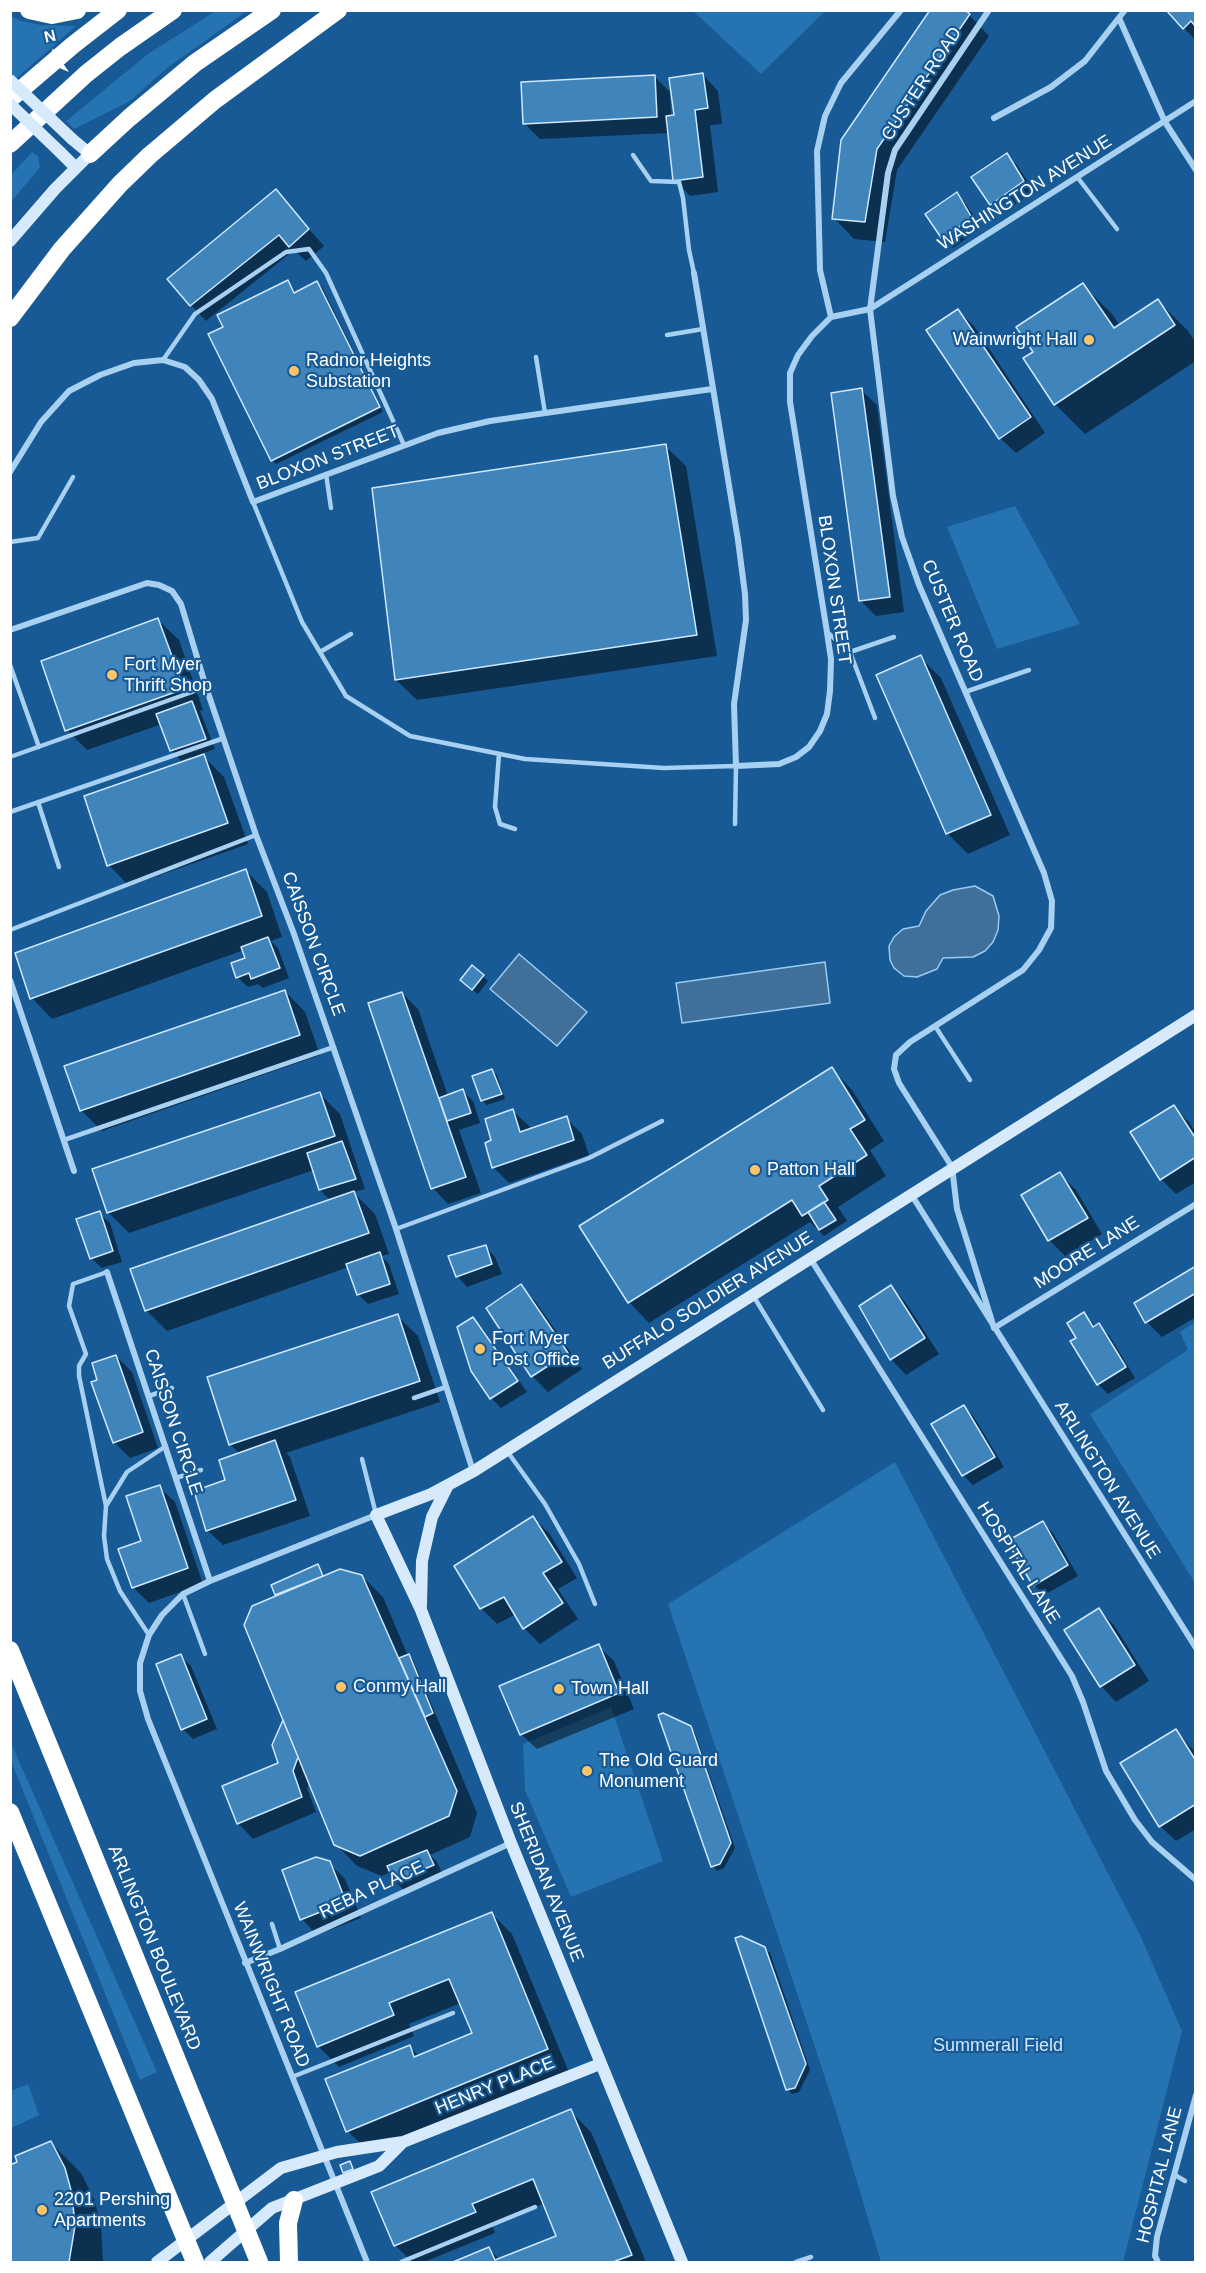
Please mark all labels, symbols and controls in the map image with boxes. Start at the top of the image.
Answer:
street label: CUSTER ROAD [877,23,967,145]
north arrow [24,24,84,84]
text: N [42,26,57,46]
street label: WASHINGTON AVENUE [934,131,1116,255]
place label: Wainwright Hall [953,329,1077,351]
marker: Wainwright Hall [1082,333,1096,347]
place label: Radnor Heights Substation [306,350,431,392]
marker: Radnor Heights Substation [287,364,301,378]
street label: BLOXON STREET [254,421,402,495]
street label: BLOXON STREET [813,514,855,666]
street label: CUSTER ROAD [916,556,988,686]
place label: Fort Myer Thrift Shop [124,654,212,696]
marker: Fort Myer Thrift Shop [105,668,119,682]
street label: CAISSON CIRCLE [277,869,349,1019]
place label: Patton Hall [767,1159,855,1181]
marker: Patton Hall [748,1163,762,1177]
street label: MOORE LANE [1030,1212,1144,1294]
street label: BUFFALO SOLDIER AVENUE [599,1227,817,1375]
place label: Fort Myer Post Office [492,1328,580,1370]
marker: Fort Myer Post Office [473,1342,487,1356]
street label: CAISSON CIRCLE [139,1346,207,1498]
street label: ARLINGTON AVENUE [1050,1397,1164,1563]
street label: HOSPITAL LANE [972,1498,1064,1628]
place label: Conmy Hall [353,1676,446,1698]
place label: Town Hall [571,1678,649,1700]
marker: Conmy Hall [334,1680,348,1694]
marker: Town Hall [552,1682,566,1696]
place label: The Old Guard Monument [599,1750,718,1792]
marker: The Old Guard Monument [580,1764,594,1778]
street label: SHERIDAN AVENUE [504,1799,588,1965]
street label: ARLINGTON BOULEVARD [103,1842,205,2054]
street label: REBA PLACE [316,1856,428,1924]
street label: WAINWRIGHT ROAD [228,1899,314,2071]
park label: Summerall Field [933,2035,1063,2057]
street label: HENRY PLACE [432,2052,558,2120]
street label: HOSPITAL LANE [1133,2105,1187,2245]
place label: 2201 Pershing Apartments [54,2189,170,2232]
marker: 2201 Pershing Apartments [35,2203,49,2217]

